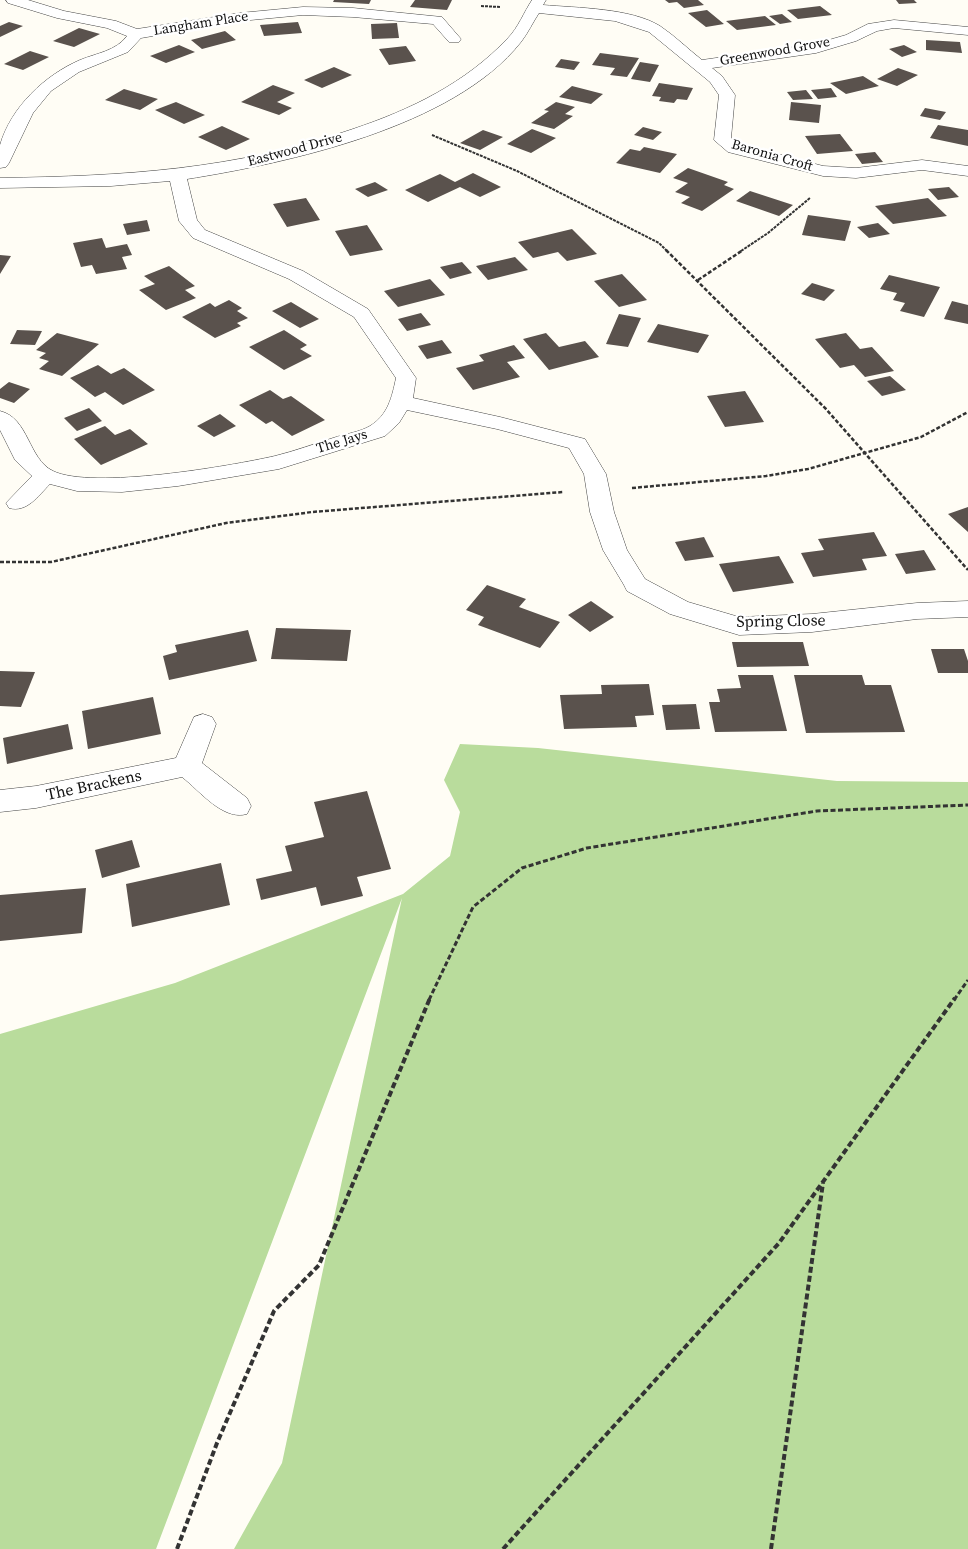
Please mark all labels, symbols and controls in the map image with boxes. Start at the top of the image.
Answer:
street label: Langham Place [152,8,250,40]
street label: Greenwood Grove [719,34,831,70]
street label: Eastwood Drive [246,129,344,171]
street label: Baronia Croft [729,136,815,176]
street label: The Jays [315,426,369,458]
street label: Spring Close [736,612,826,632]
street label: The Brackens [45,767,143,805]

